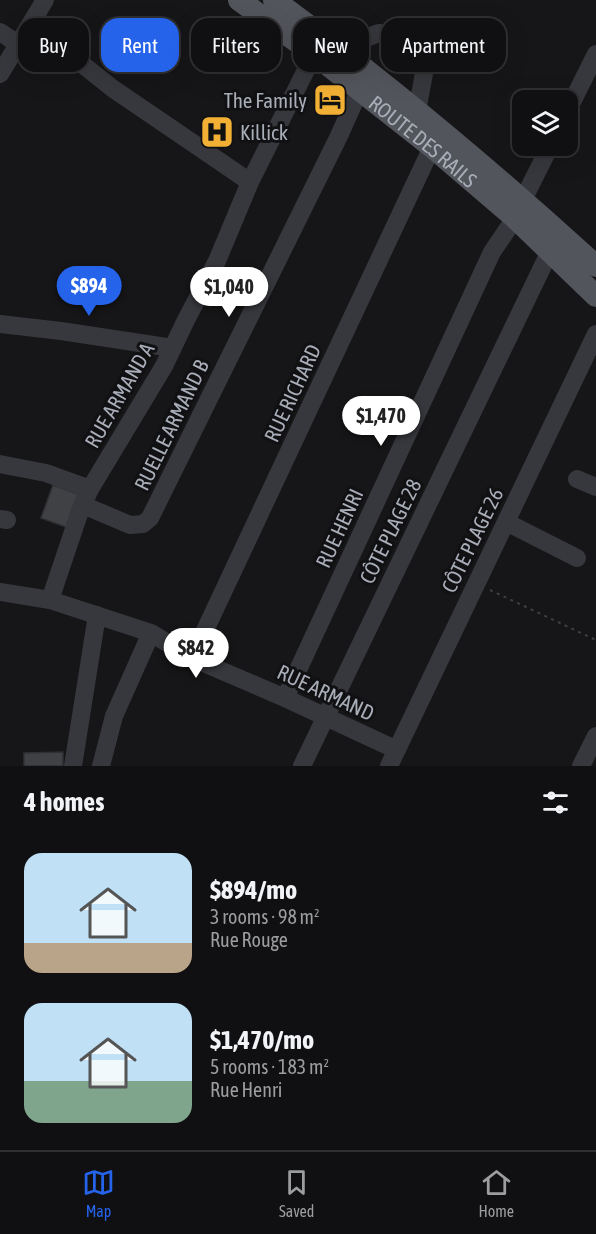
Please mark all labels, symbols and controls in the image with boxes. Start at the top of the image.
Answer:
chip: Buy [18,18,89,72]
chip: Rent [101,18,179,72]
chip: Filters [191,18,281,72]
chip: New [293,18,369,72]
chip: Apartment [381,18,506,72]
hotel icon: The Family [312,82,348,118]
place label: The Family [224,88,307,112]
street label: ROUTE DES RAILS [365,90,482,192]
map controls [512,90,578,156]
button: layers [512,90,578,156]
hospital icon: Killick [199,114,235,150]
place label: Killick [240,120,288,144]
pin: $894 [53,266,125,317]
pin: $1,040 [180,267,278,318]
text: $894 [71,274,107,297]
text: $1,040 [204,275,254,298]
street label: RUE ARMAND A [79,338,159,452]
street label: RUE RICHARD [259,340,325,446]
street label: RUELLE ARMAND B [129,356,213,494]
pin: $1,470 [332,396,430,447]
text: $1,470 [356,404,406,427]
street label: CÔTE PLAGE 28 [354,475,426,587]
street label: CÔTE PLAGE 26 [436,484,508,596]
street label: RUE HENRI [310,485,368,571]
pin: $842 [160,628,232,679]
text: $842 [178,636,214,659]
street label: RUE ARMAND [274,659,378,725]
icon: filters [539,786,572,819]
text: 4 homes [24,787,104,817]
text: $894/mo [210,875,297,905]
icon: home [72,877,144,949]
text: 3 rooms · 98 m² [210,905,320,928]
text: Rue Rouge [210,928,288,951]
text: $1,470/mo [210,1025,314,1055]
icon: home [72,1027,144,1099]
text: 5 rooms · 183 m² [210,1055,329,1078]
text: Rue Henri [210,1078,282,1101]
tab: Map [82,1166,115,1220]
tab: Saved [279,1166,314,1220]
tab: Home [478,1166,514,1220]

